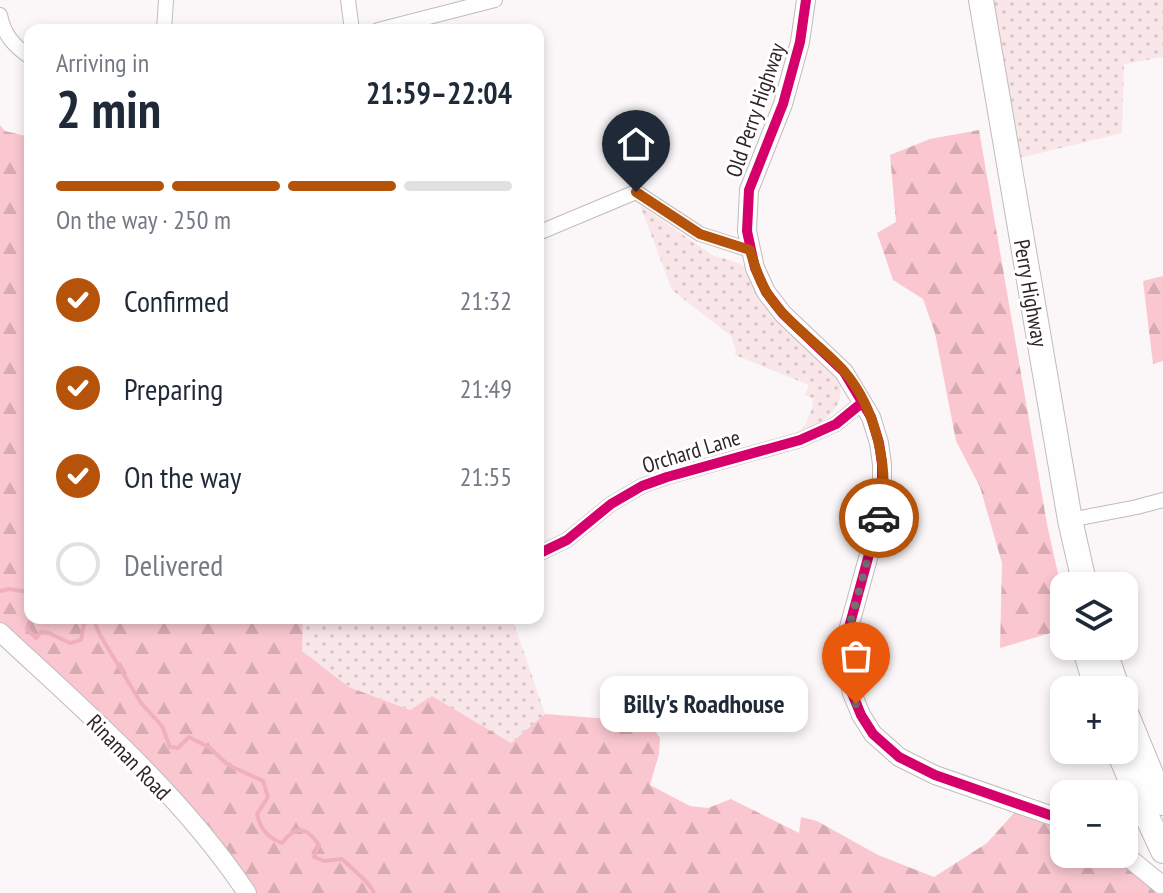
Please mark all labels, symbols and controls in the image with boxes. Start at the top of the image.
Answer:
street label: Old Perry Highway [719,39,791,181]
text: Arriving in [56,46,149,79]
text: 21:59–22:04 [366,73,512,112]
text: 2 min [56,75,161,142]
pin [602,110,670,192]
icon: home [614,122,658,166]
text: On the way · 250 m [56,203,231,236]
street label: Perry Highway [1008,237,1054,350]
icon: check [56,278,100,322]
text: Confirmed [124,281,229,320]
text: 21:32 [460,284,512,317]
icon: check [56,366,100,410]
text: Preparing [124,369,223,408]
text: 21:49 [460,372,512,405]
street label: Orchard Lane [639,423,743,479]
icon: check [56,454,100,498]
text: On the way [124,457,241,496]
text: 21:55 [460,460,512,493]
courier [839,478,919,558]
icon: car [857,496,901,540]
text: Delivered [124,545,223,584]
map controls [1050,572,1138,868]
button: layers [1050,572,1138,660]
pin [822,622,890,704]
icon: bag [834,634,878,678]
callout: Billy's Roadhouse [600,676,808,732]
button: + [1050,676,1138,764]
text: Billy's Roadhouse [623,687,785,720]
street label: Rinaman Road [81,708,177,806]
button: − [1050,780,1138,868]

